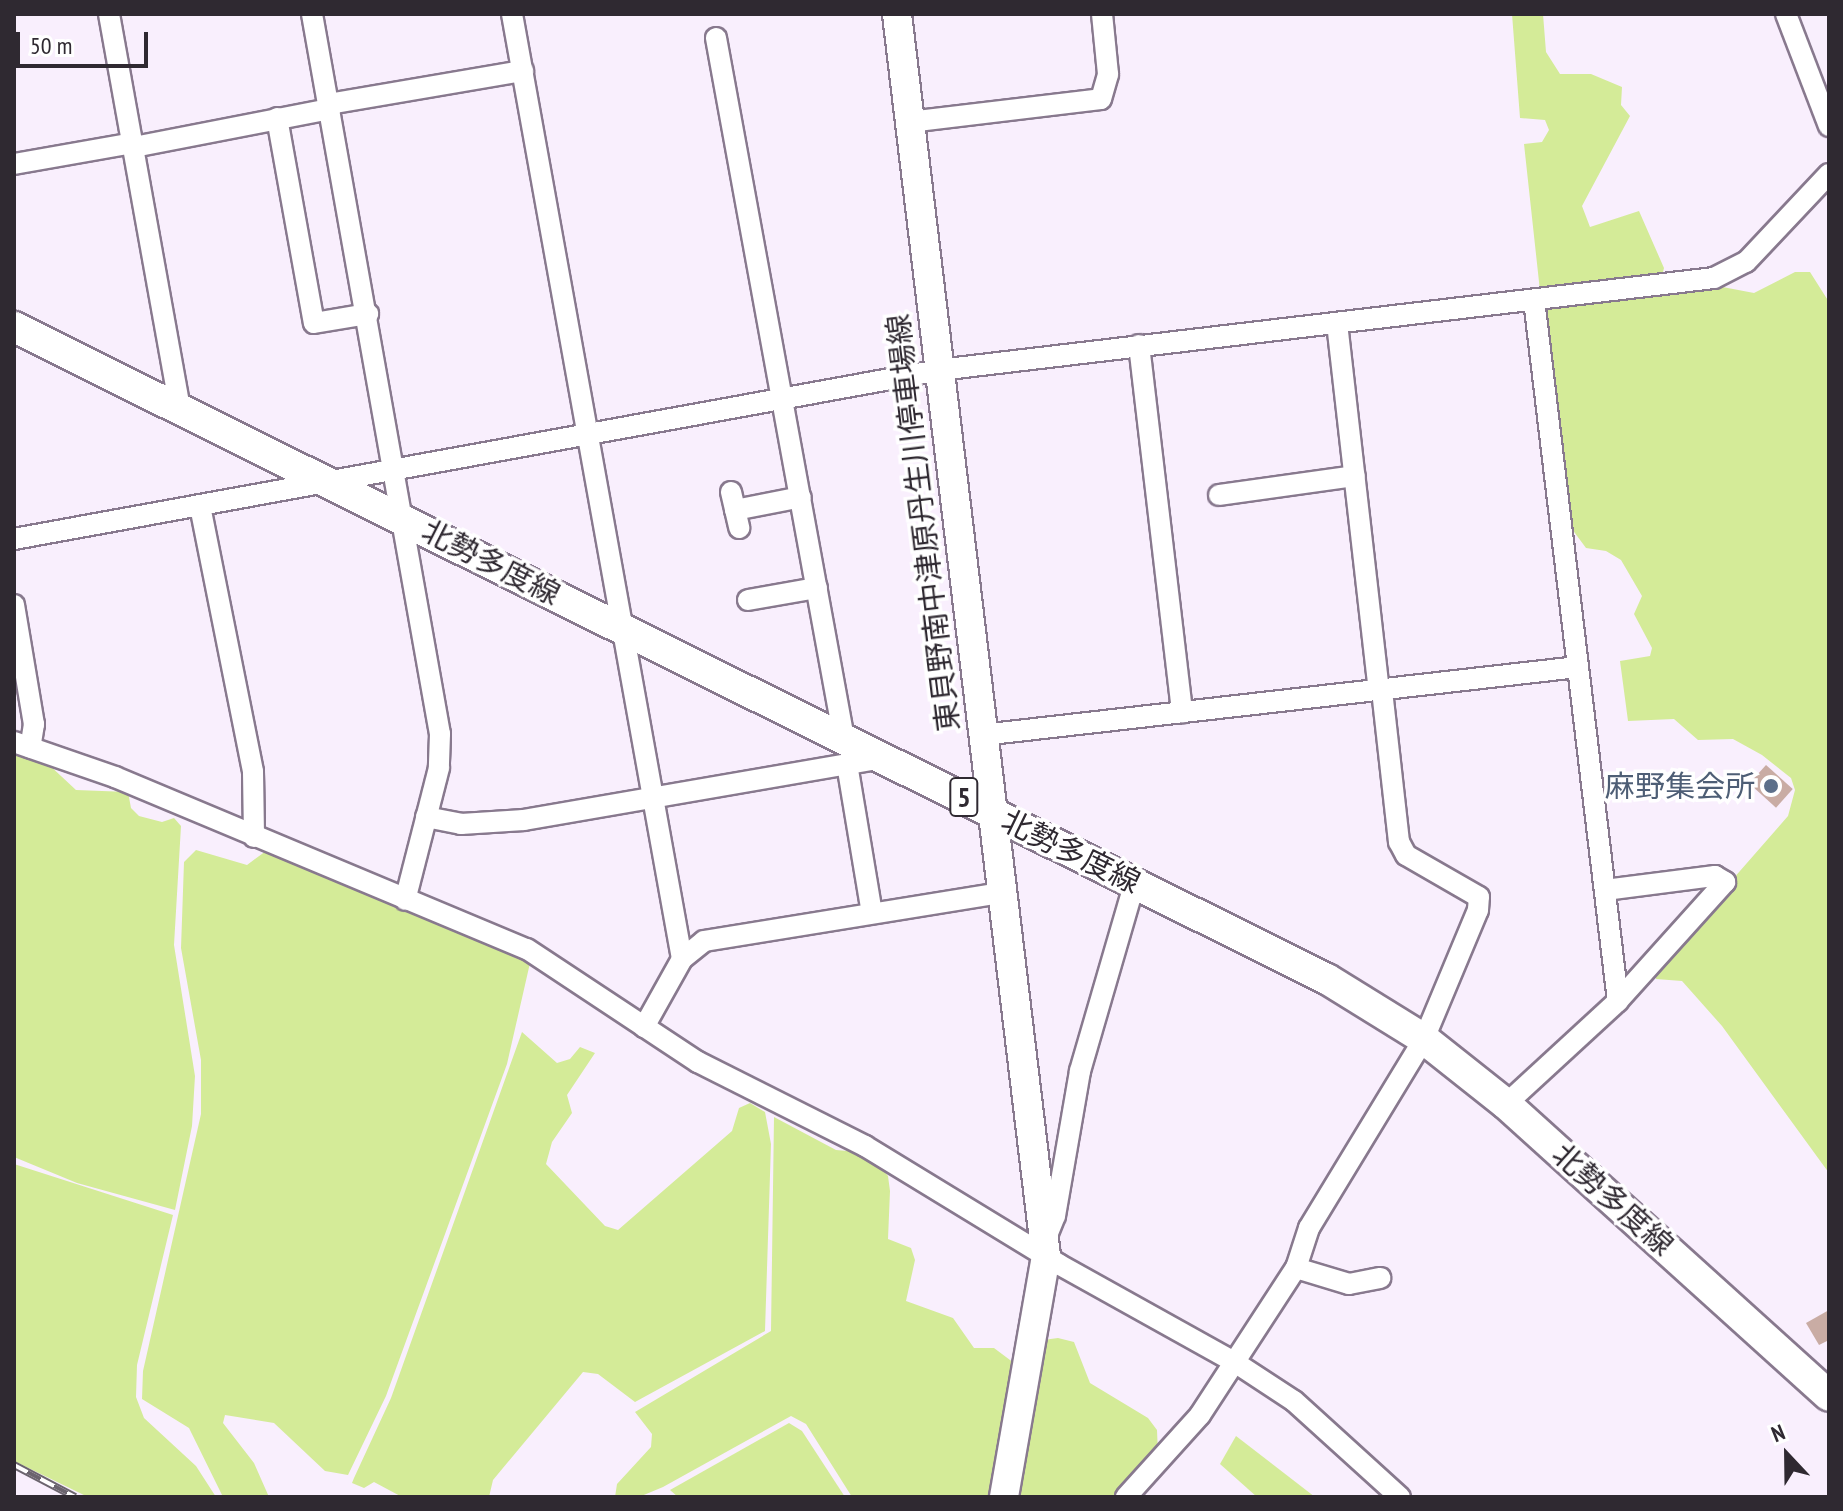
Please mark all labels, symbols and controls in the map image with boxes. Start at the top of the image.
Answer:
scale bar [20,16,152,66]
text: 50 m [30,30,72,61]
street label: 東貝野南中津原丹生川停車場線 [880,312,966,734]
street label: 北勢多度線 [416,512,566,612]
place label: 麻野集会所 [1605,768,1755,804]
road number: 5 [948,773,980,821]
marker: 麻野集会所 [1762,777,1780,795]
street label: 北勢多度線 [996,802,1146,900]
street label: 北勢多度線 [1545,1135,1681,1263]
north arrow [1747,1415,1827,1495]
text: N [1767,1418,1789,1448]

